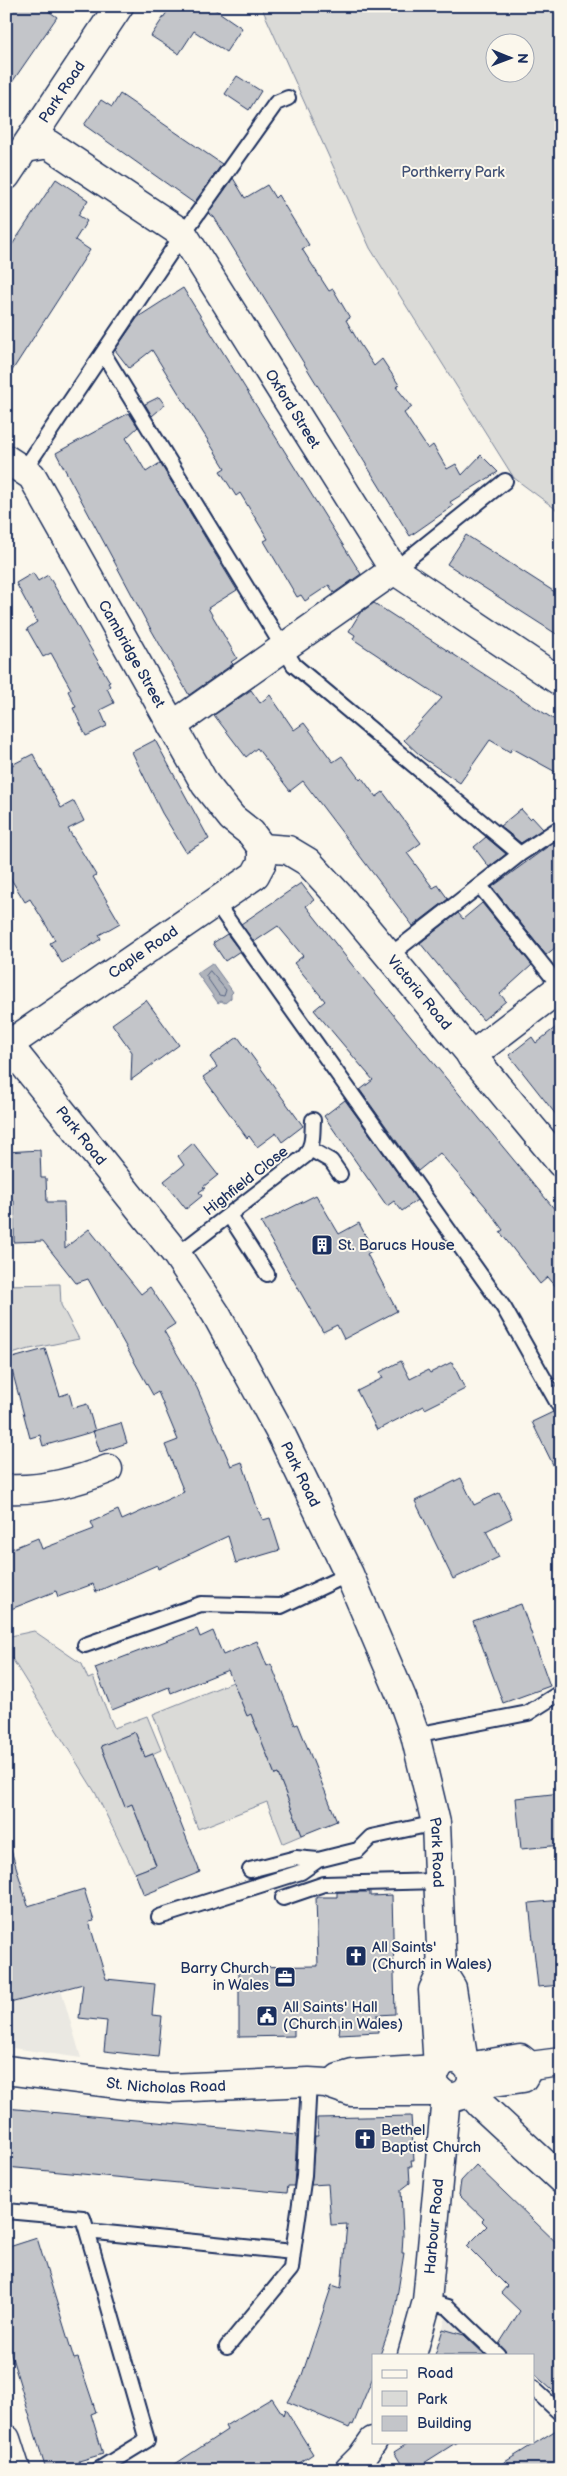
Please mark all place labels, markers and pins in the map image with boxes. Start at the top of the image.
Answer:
building icon: St. Barucs House [310,1233,334,1257]
place label: St. Barucs House [338,1236,455,1255]
place label: All Saints' (Church in Wales) [372,1938,492,1974]
church icon: All Saints' (Church in Wales) [344,1944,368,1968]
place label: Barry Church in Wales [180,1959,270,1995]
office icon: Barry Church in Wales [273,1965,297,1989]
place label: All Saints' Hall (Church in Wales) [283,1998,403,2034]
public building icon: All Saints' Hall (Church in Wales) [255,2004,279,2028]
place label: Bethel Baptist Church [381,2121,481,2157]
church icon: Bethel Baptist Church [353,2127,377,2151]

